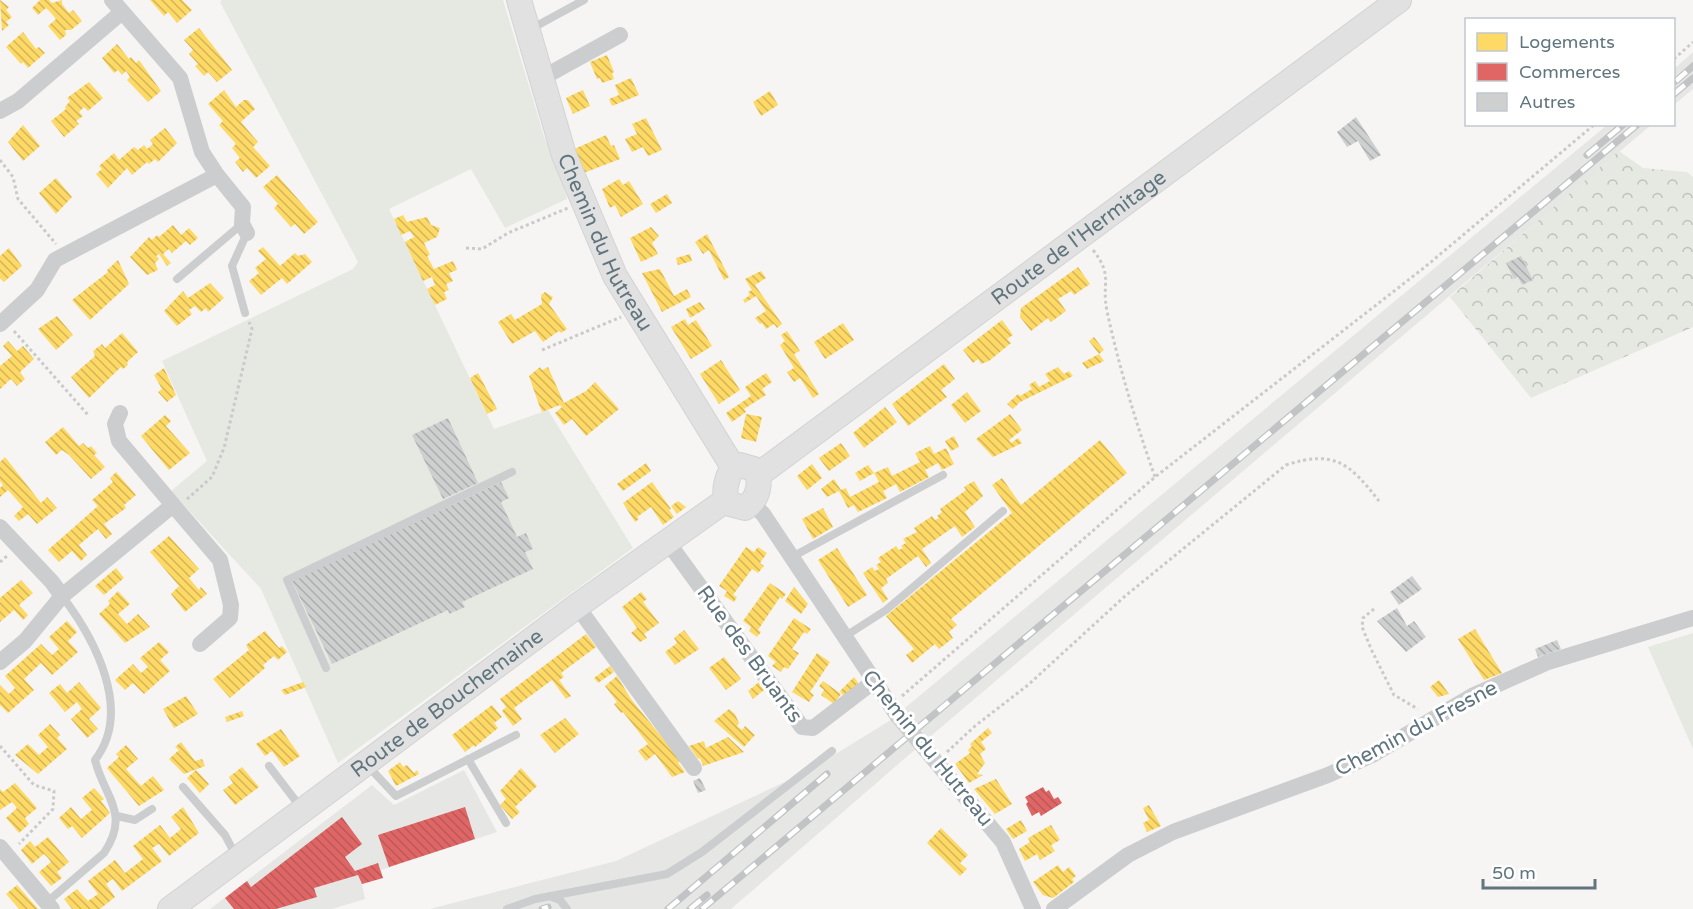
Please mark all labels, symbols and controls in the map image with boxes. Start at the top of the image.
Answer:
legend [1465,18,1675,126]
text: Logements [1519,31,1615,53]
text: Commerces [1519,61,1620,83]
text: Autres [1519,91,1575,113]
street label: Chemin du Hutreau [552,150,658,336]
street label: Route de l'Hermitage [987,165,1171,311]
street label: Rue des Bruants [691,581,808,728]
street label: Route de Bouchemaine [346,624,548,783]
street label: Chemin du Hutreau [857,665,998,832]
street label: Chemin du Fresne [1331,675,1502,782]
scale bar [1483,852,1596,890]
text: 50 m [1492,862,1536,884]

